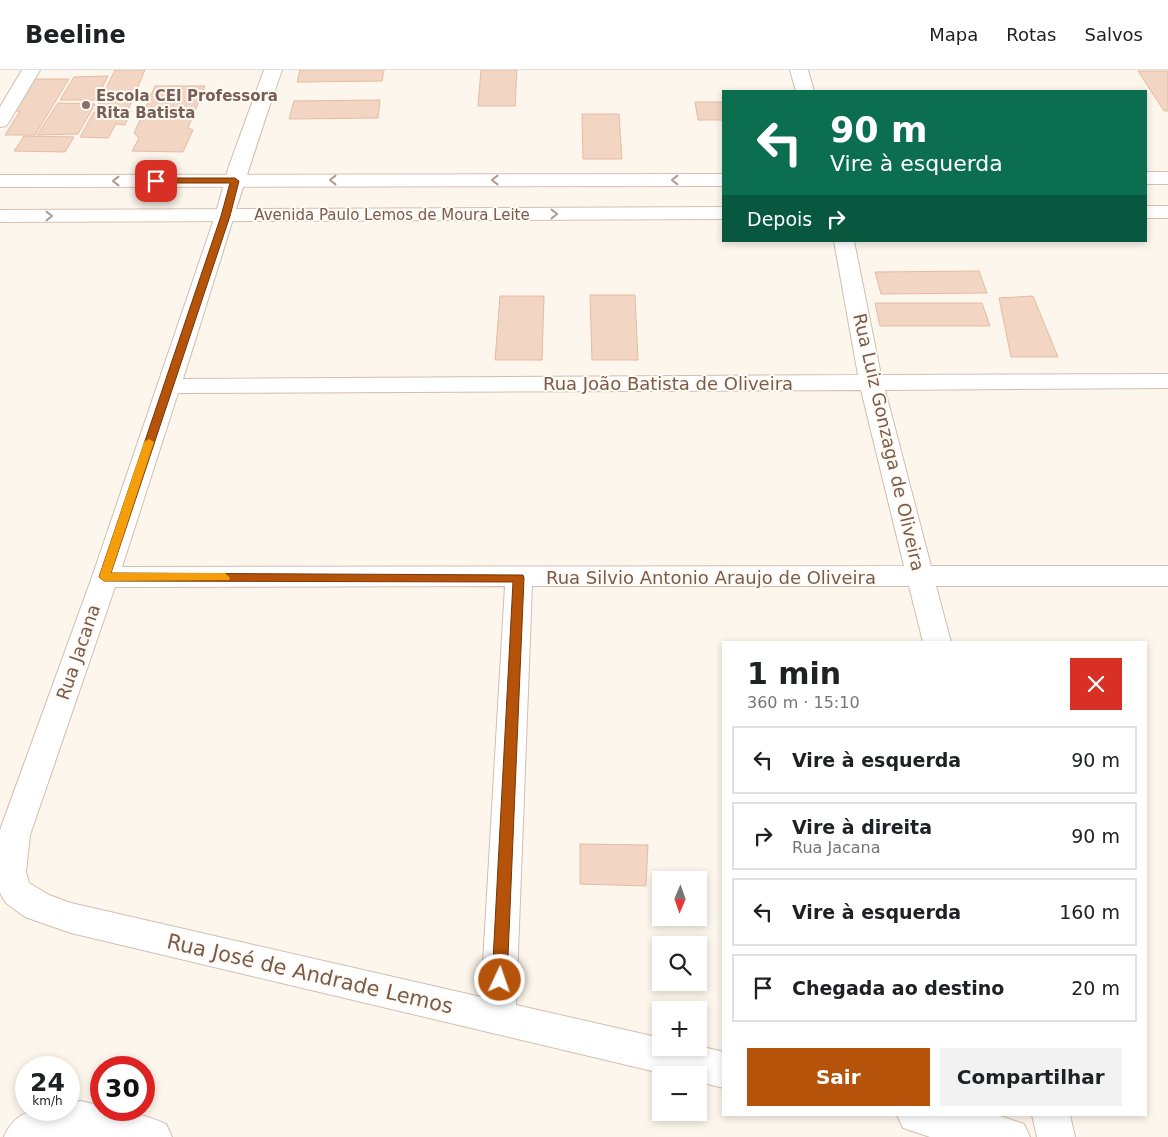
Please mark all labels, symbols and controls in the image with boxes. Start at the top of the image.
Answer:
text: Beeline [25,21,126,49]
text: Mapa [929,24,978,45]
text: Rotas [1006,24,1057,45]
text: Salvos [1085,24,1143,45]
place label: Escola CEI Professora Rita Batista [96,87,278,122]
marker: Escola CEI Professora Rita Batista [80,99,92,111]
icon: left [747,110,812,175]
text: 90 m [830,110,927,150]
text: Vire à esquerda [830,151,1003,176]
pin [135,160,177,202]
icon: arrive [142,167,170,195]
one-way arrow [328,175,336,185]
one-way arrow [491,175,498,185]
one-way arrow [671,175,678,185]
one-way arrow [112,176,120,186]
icon: right [822,205,850,233]
street label: Avenida Paulo Lemos de Moura Leite [254,206,530,224]
text: Depois [747,208,812,230]
one-way arrow [550,209,558,219]
one-way arrow [45,211,53,221]
street label: Rua Luiz Gonzaga de Oliveira [849,311,929,573]
street label: Rua João Batista de Oliveira [543,373,793,394]
street label: Rua Silvio Antonio Araujo de Oliveira [546,567,876,588]
street label: Rua Jacana [52,602,104,702]
text: 1 min [747,656,841,691]
button: close [1070,658,1122,710]
text: 360 m · 15:10 [747,693,860,712]
icon: left [749,746,777,774]
text: Vire à esquerda [792,749,961,771]
text: 90 m [1071,749,1120,771]
text: Vire à direita [792,816,932,838]
icon: right [749,822,777,850]
text: 90 m [1071,825,1120,847]
text: Rua Jacana [792,838,881,857]
north arrow [652,871,708,926]
map controls [652,871,707,1121]
icon: left [749,898,777,926]
text: Vire à esquerda [792,901,961,923]
text: 160 m [1059,901,1120,923]
street label: Rua José de Andrade Lemos [165,929,455,1019]
button: search [652,936,707,991]
position arrow [473,953,525,1005]
icon: arrive [749,974,777,1002]
text: Chegada ao destino [792,977,1004,999]
text: 20 m [1071,977,1120,999]
button: + [652,1001,707,1056]
button: Sair [747,1048,930,1106]
button: Compartilhar [940,1048,1122,1106]
speed limit sign: 30 [90,1056,155,1121]
button: − [652,1066,707,1121]
text: 24 [30,1068,65,1097]
text: km/h [32,1094,63,1108]

